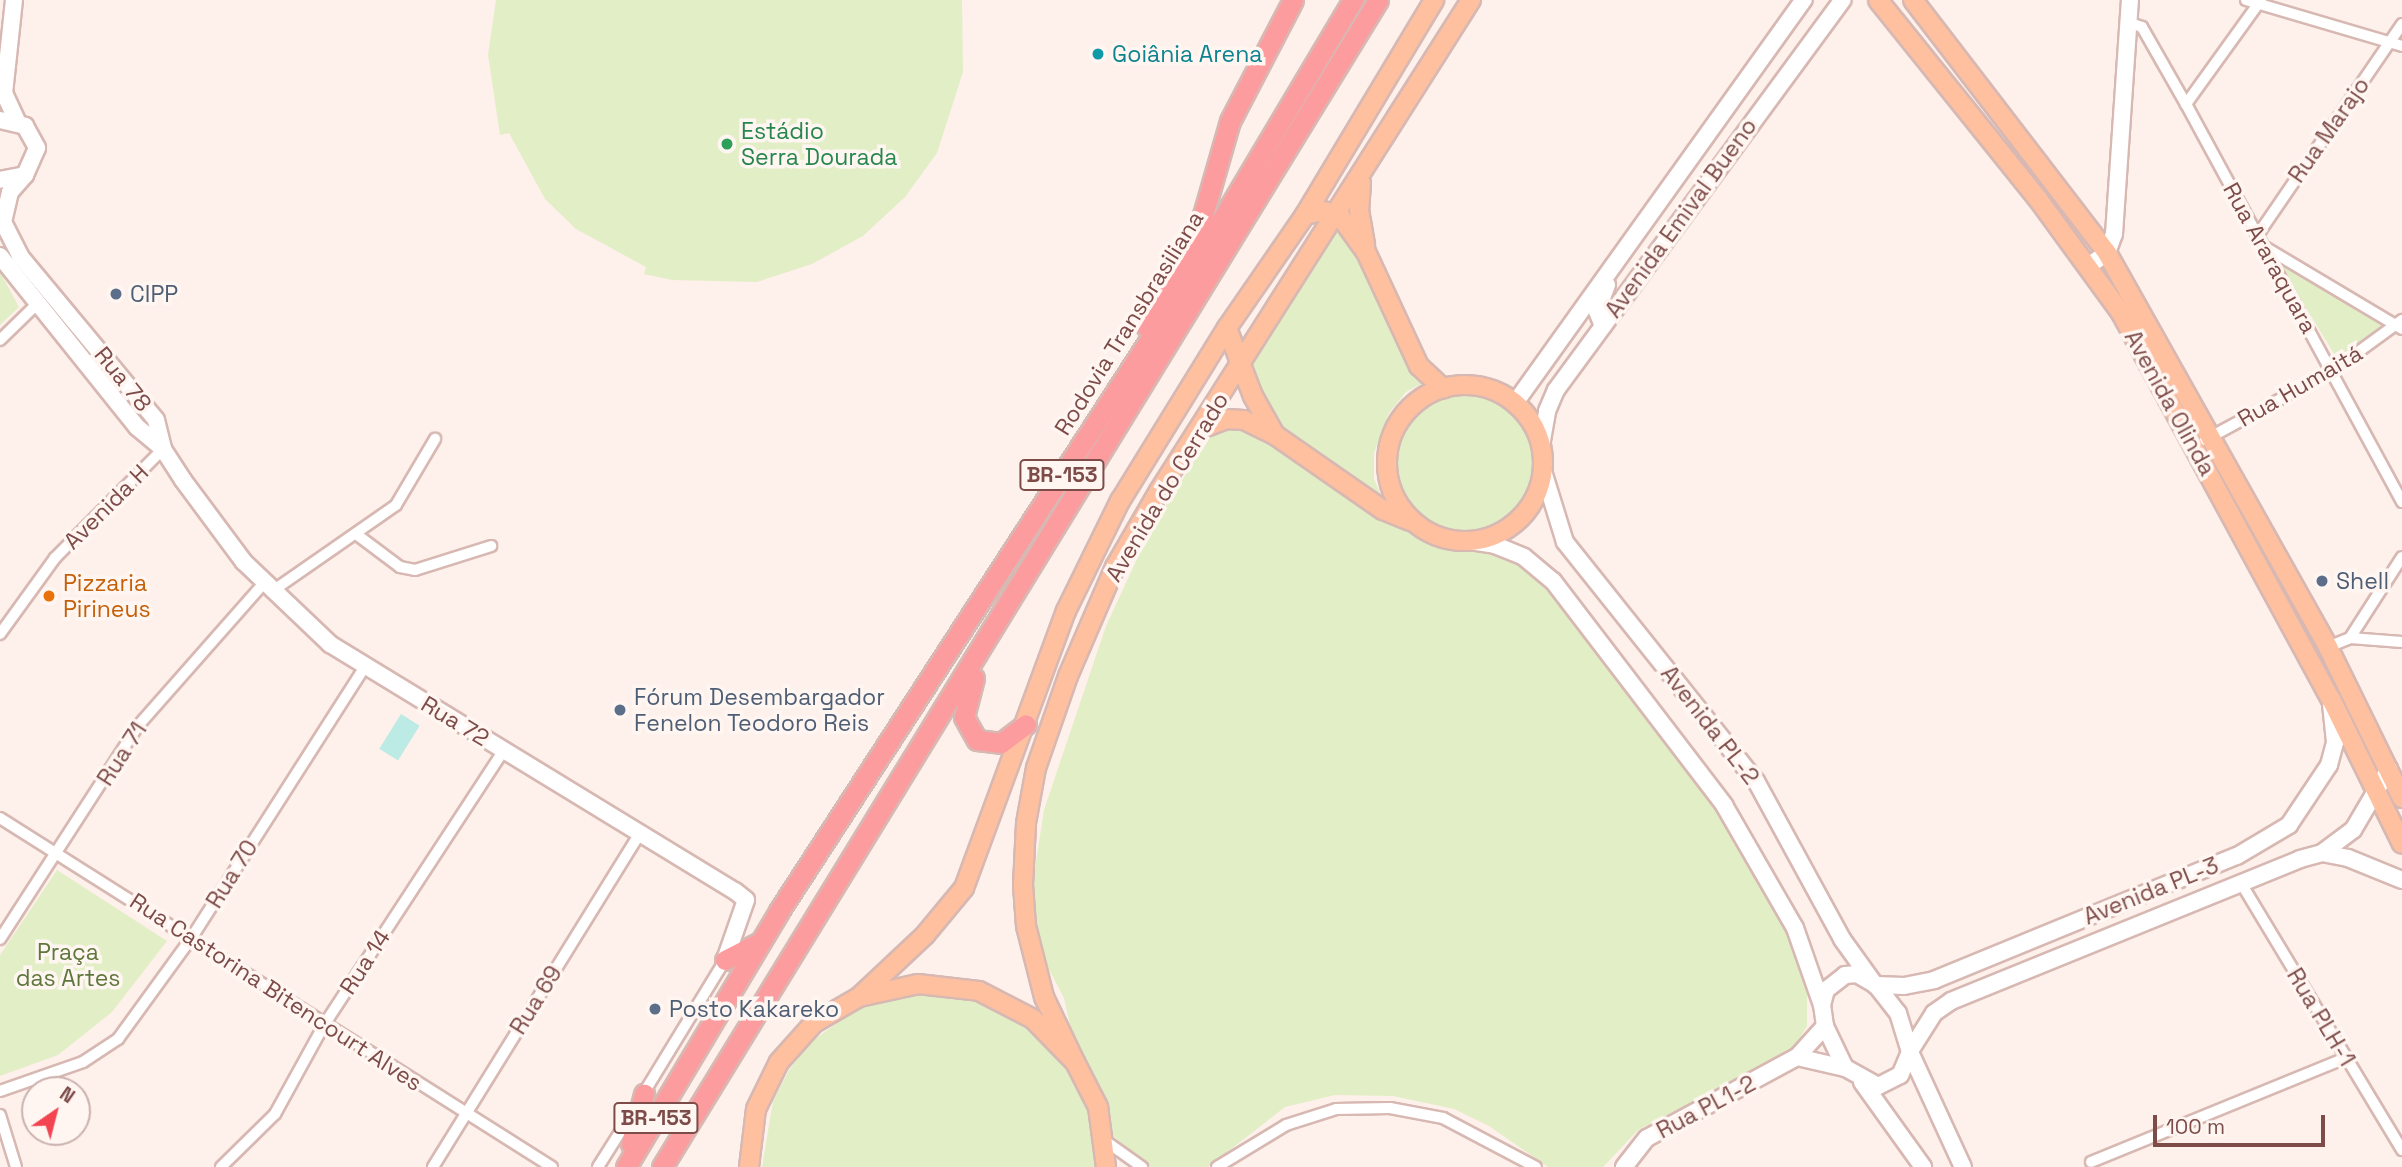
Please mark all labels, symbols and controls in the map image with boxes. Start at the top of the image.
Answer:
place label: Goiânia Arena [1112,40,1263,68]
marker: Goiânia Arena [1090,46,1106,62]
street label: Rua Marajo [2283,72,2375,188]
street label: Avenida Emival Bueno [1599,113,1763,323]
place label: Estádio Serra Dourada [741,117,898,171]
marker: Estádio Serra Dourada [719,136,735,152]
street label: Rua Araraquara [2217,178,2323,338]
street label: Rodovia Transbrasiliana [1048,206,1210,440]
place label: CIPP [130,280,178,308]
marker: CIPP [108,286,124,302]
street label: Avenida Olinda [2119,325,2221,481]
street label: Rua Humaitá [2233,339,2367,433]
street label: Rua 78 [89,341,157,417]
street label: Avenida do Cerrado [1100,388,1234,586]
road number: BR-153 [1018,458,1106,492]
street label: Avenida H [58,459,154,555]
place label: Shell [2336,567,2389,595]
place label: Pizzaria Pirineus [63,569,151,623]
marker: Shell [2314,573,2330,589]
marker: Pizzaria Pirineus [41,588,57,604]
street label: Avenida PL-2 [1655,660,1765,790]
place label: Fórum Desembargador Fenelon Teodoro Reis [634,683,885,737]
street label: Rua 72 [416,690,494,752]
marker: Fórum Desembargador Fenelon Teodoro Reis [612,702,628,718]
street label: Rua 71 [91,717,153,791]
street label: Rua 70 [200,835,264,913]
street label: Avenida PL-3 [2080,851,2222,931]
street label: Rua Castorina Bitencourt Alves [125,887,427,1097]
street label: Rua 14 [334,924,396,1000]
park label: Praça das Artes [15,938,121,992]
street label: Rua 69 [504,961,568,1039]
street label: Rua PLH-1 [2281,963,2361,1071]
place label: Posto Kakareko [669,995,839,1023]
marker: Posto Kakareko [647,1001,663,1017]
street label: Rua PL1-2 [1652,1069,1760,1145]
north arrow [21,1076,91,1146]
text: N [55,1081,80,1109]
road number: BR-153 [612,1100,700,1136]
scale bar [2157,1100,2328,1144]
text: 100 m [2166,1113,2225,1140]

